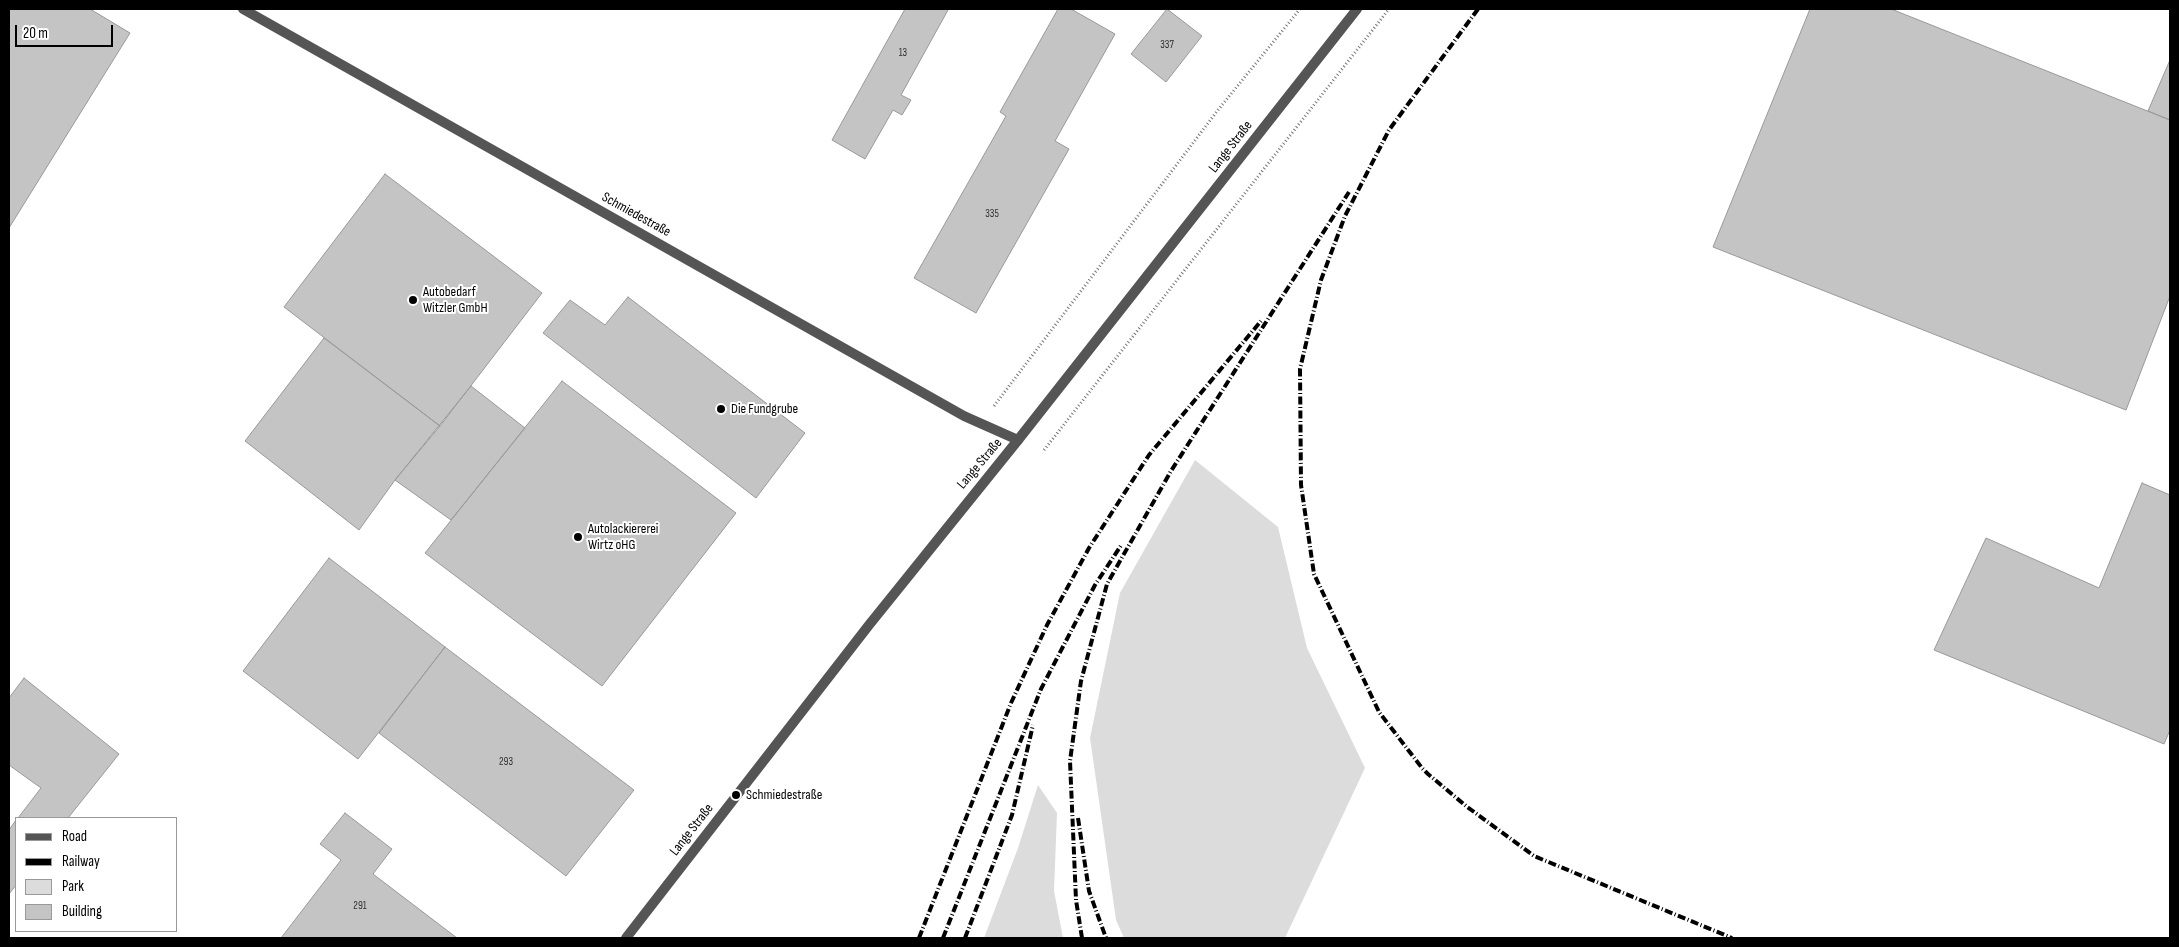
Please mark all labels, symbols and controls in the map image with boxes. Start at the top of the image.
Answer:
scale bar [18,15,115,47]
text: 20 m [23,24,48,43]
house number: 337 [1160,38,1174,52]
house number: 13 [899,46,907,60]
street label: Lange Straße [1206,118,1256,176]
street label: Schmiedestraße [599,189,673,241]
house number: 335 [985,207,999,221]
place label: Autobedarf Witzler GmbH [423,284,488,316]
marker: Autobedarf Witzler GmbH [407,294,419,306]
place label: Die Fundgrube [731,401,798,417]
marker: Die Fundgrube [715,403,727,415]
street label: Lange Straße [954,435,1006,493]
place label: Autolackiererei Wirtz oHG [588,521,658,554]
marker: Autolackiererei Wirtz oHG [572,531,584,543]
house number: 293 [499,755,513,769]
place label: Schmiedestraße [746,787,822,803]
marker: Schmiedestraße [730,789,742,801]
street label: Lange Straße [667,801,717,859]
legend [15,817,178,932]
text: Road [62,827,87,846]
text: Railway [62,852,100,871]
text: Park [62,877,84,896]
house number: 291 [353,899,367,913]
text: Building [62,902,102,921]

